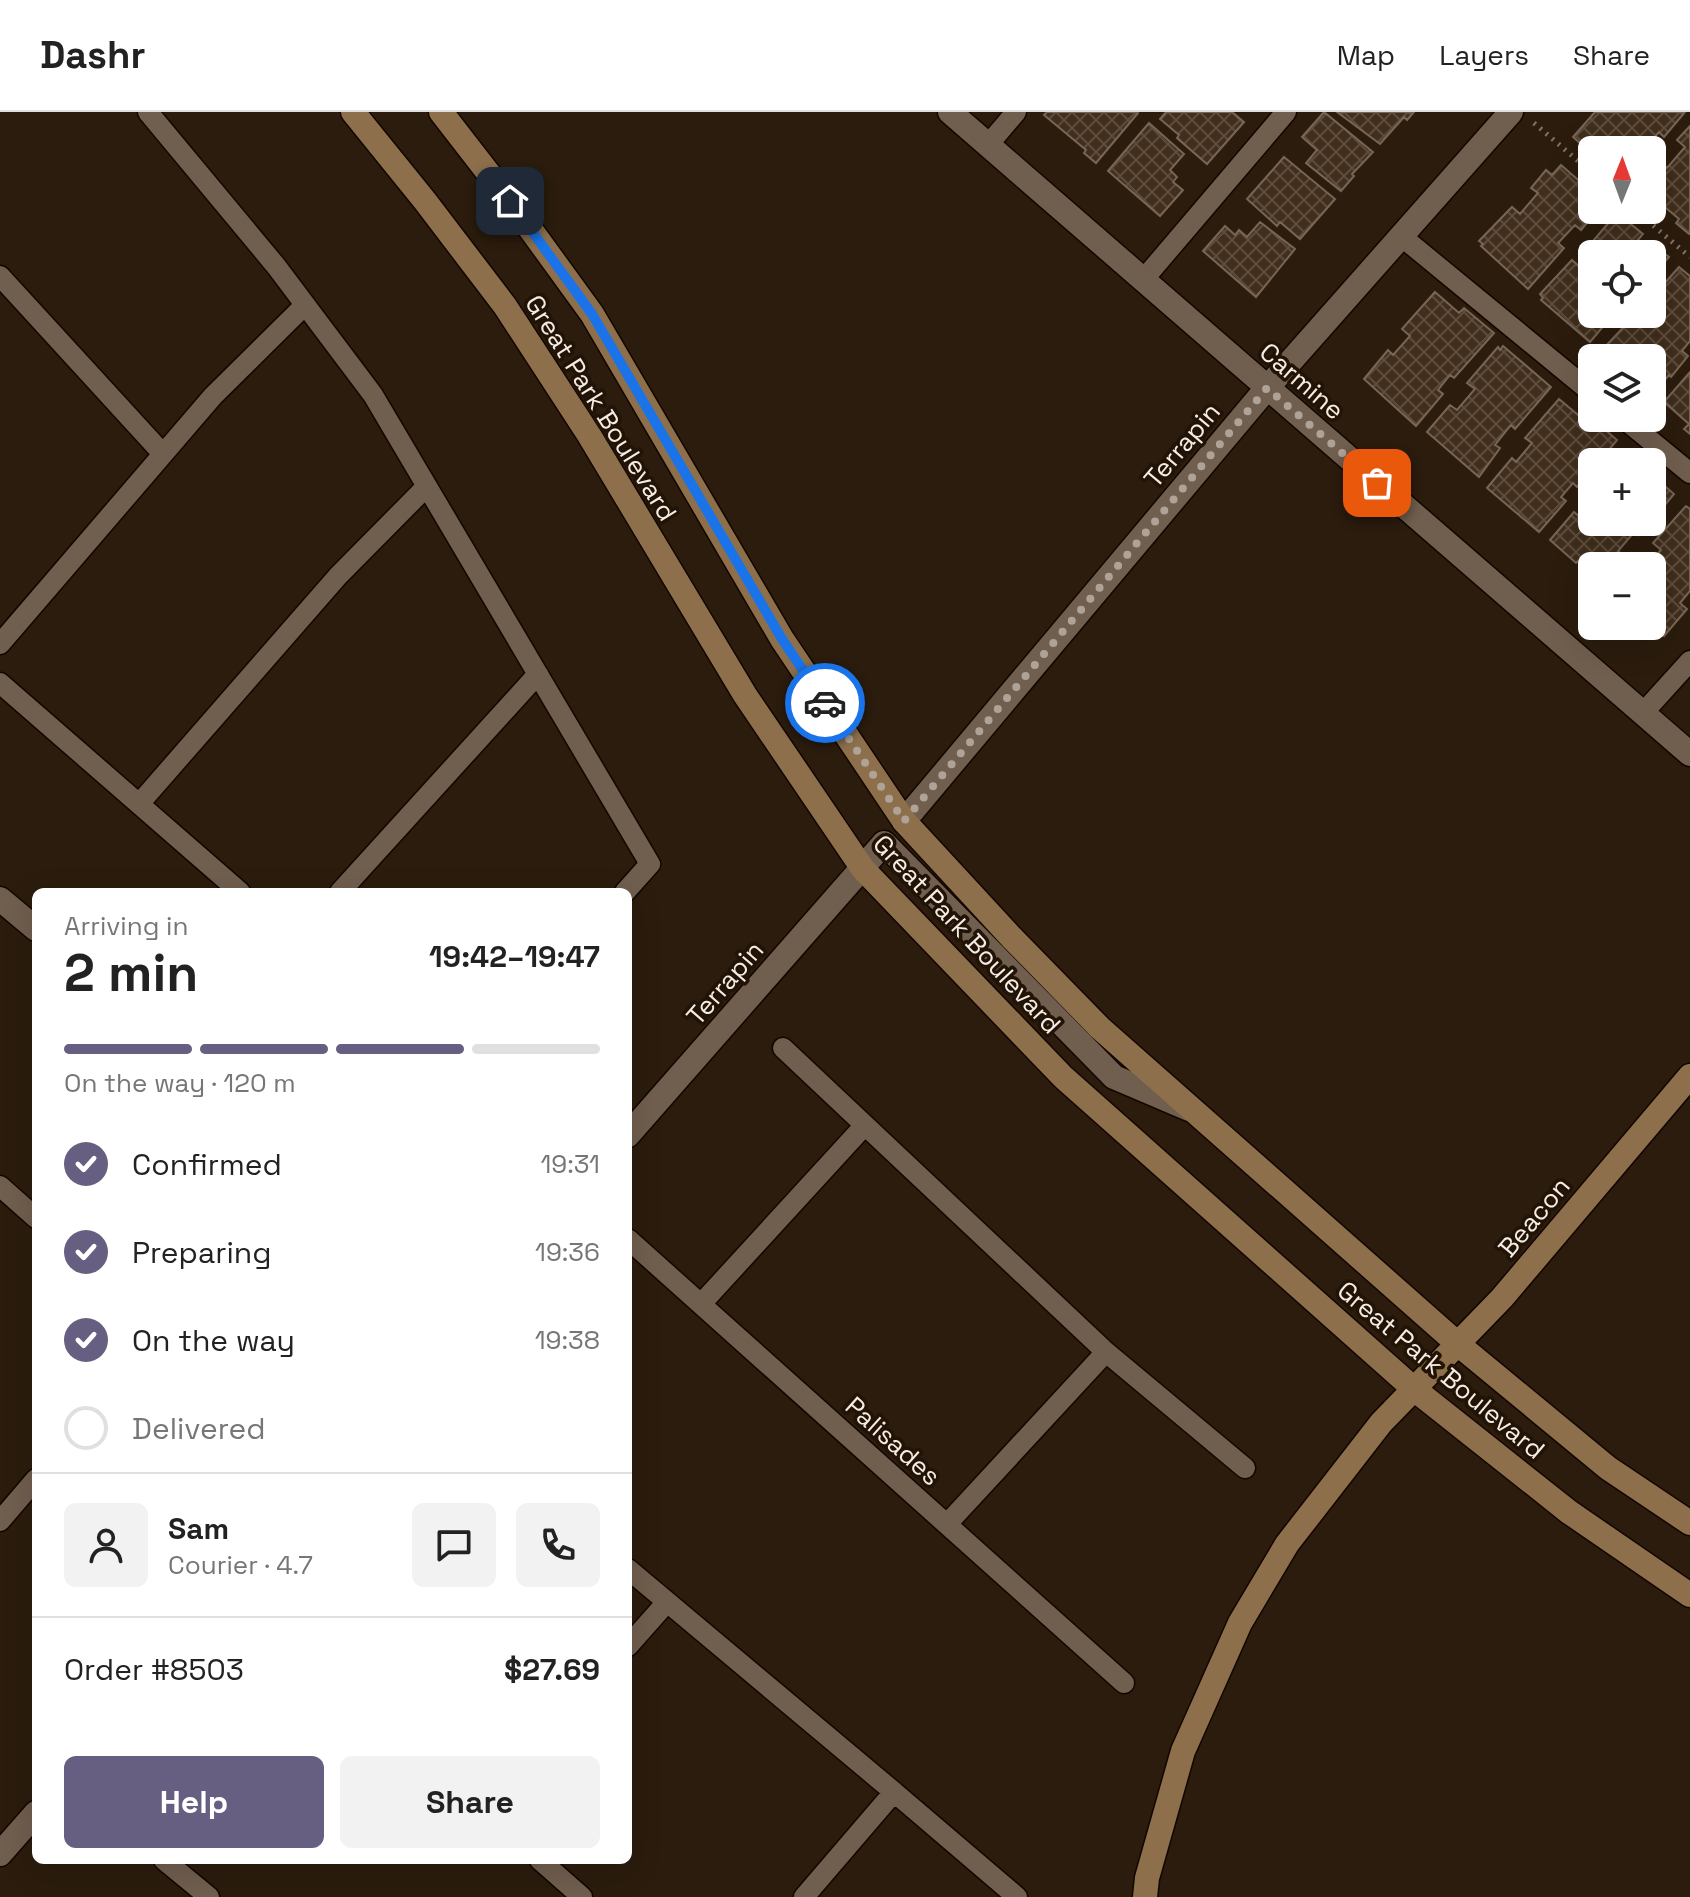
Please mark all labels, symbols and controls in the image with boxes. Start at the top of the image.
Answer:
text: Dashr [40,31,146,79]
text: Map [1337,37,1395,73]
text: Layers [1439,37,1529,73]
text: Share [1573,37,1650,73]
north arrow [1578,136,1666,224]
map controls [1578,136,1666,640]
pin [476,167,544,235]
icon: home [488,179,532,223]
button: locate [1578,240,1666,328]
street label: Great Park Boulevard [518,289,684,527]
street label: Carmine [1253,335,1351,427]
button: layers [1578,344,1666,432]
street label: Terrapin [1136,395,1228,495]
button: + [1578,448,1666,536]
pin [1343,449,1411,517]
icon: bag [1355,461,1399,505]
button: − [1578,552,1666,640]
courier [785,663,865,743]
icon: car [803,681,847,725]
street label: Great Park Boulevard [866,827,1068,1041]
text: Arriving in [64,909,188,943]
street label: Terrapin [679,934,771,1032]
text: 19:42–19:47 [429,937,600,976]
text: 2 min [64,940,198,1006]
text: On the way · 120 m [64,1066,296,1100]
icon: check [64,1142,108,1186]
text: Confirmed [132,1145,282,1184]
text: 19:31 [540,1147,600,1181]
street label: Beacon [1491,1170,1577,1264]
icon: check [64,1230,108,1274]
text: Preparing [132,1233,271,1272]
text: 19:36 [535,1235,600,1269]
street label: Great Park Boulevard [1330,1273,1552,1467]
icon: check [64,1318,108,1362]
text: On the way [132,1321,295,1360]
text: 19:38 [535,1323,600,1357]
street label: Palisades [838,1389,948,1493]
text: Delivered [132,1409,266,1448]
button: person [64,1503,148,1587]
button: chat [412,1503,496,1587]
button: phone [516,1503,600,1587]
text: Sam [168,1509,229,1548]
text: Courier · 4.7 [168,1548,313,1582]
text: Order #8503 [64,1650,244,1689]
text: $27.69 [504,1650,600,1689]
button: Help [64,1756,324,1848]
button: Share [340,1756,600,1848]

